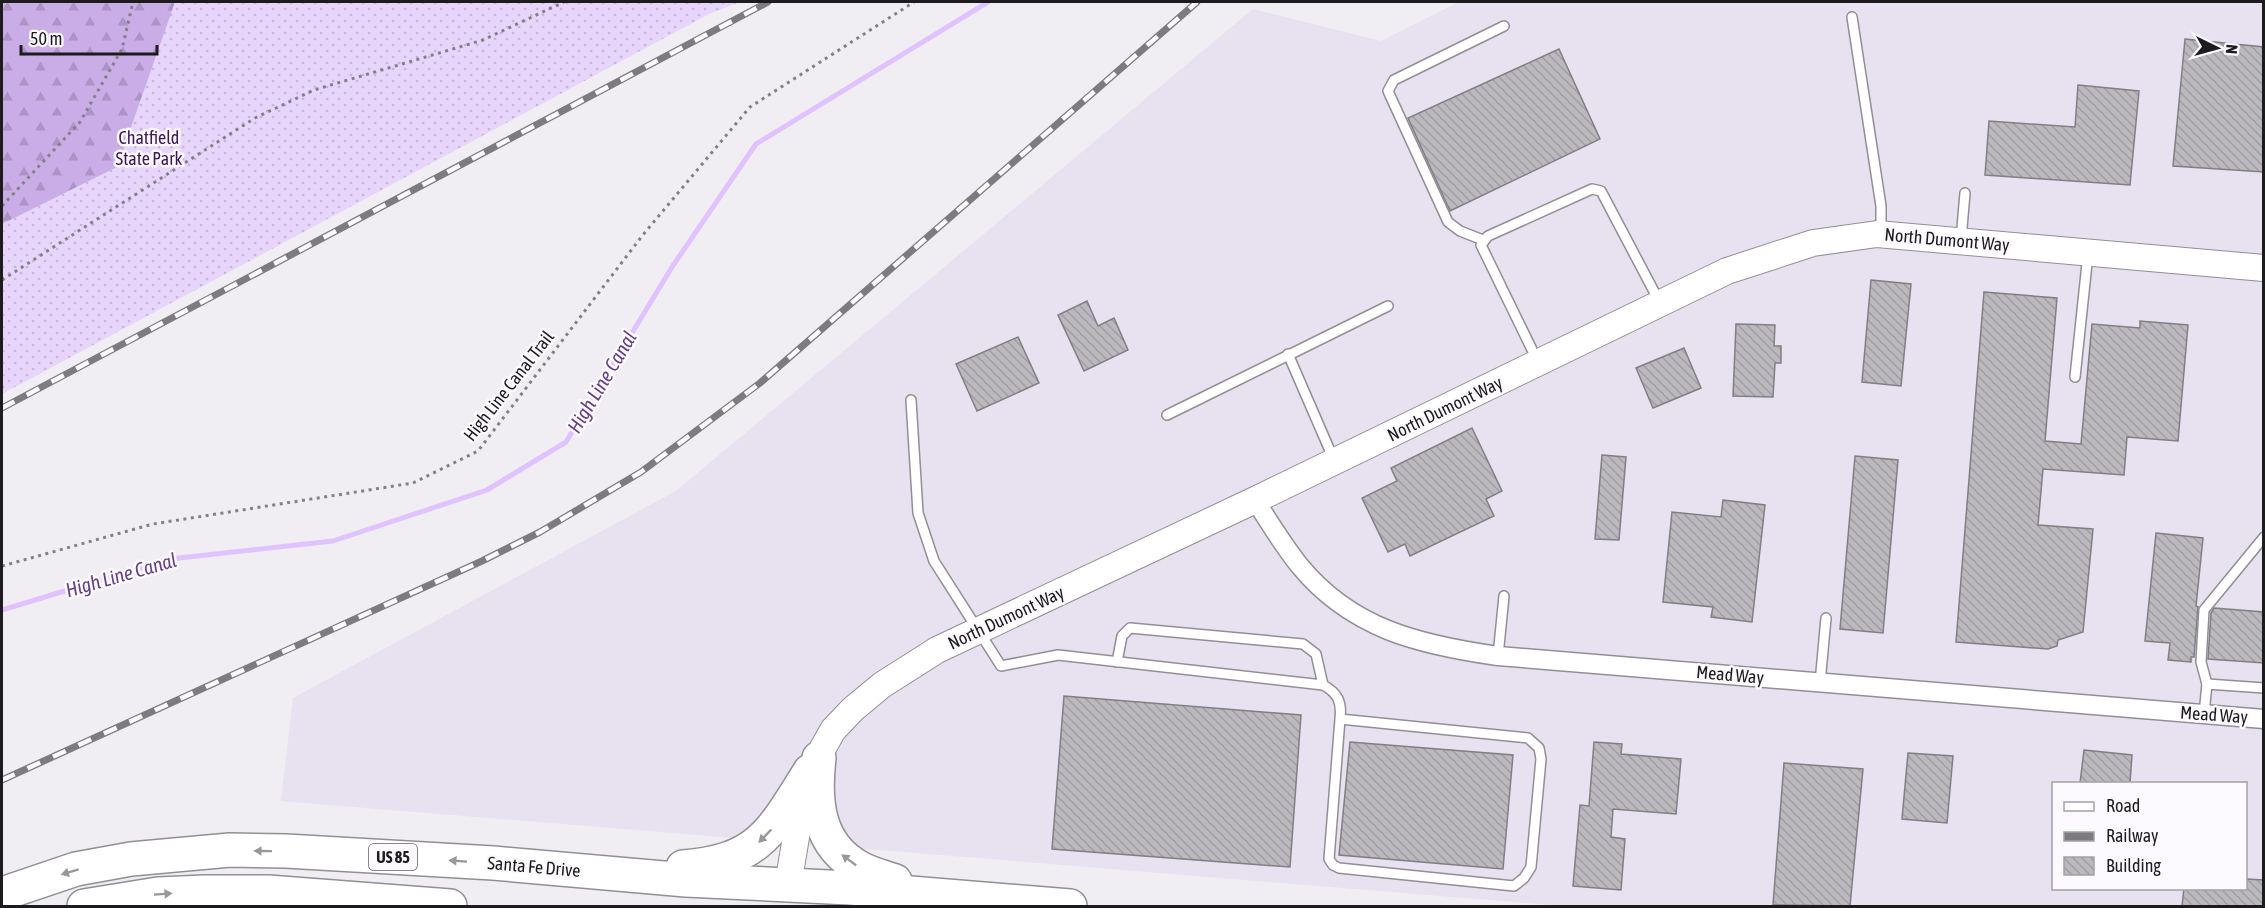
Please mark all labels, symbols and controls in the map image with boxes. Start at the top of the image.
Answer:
scale bar [21,18,158,56]
north arrow [2187,18,2247,78]
text: 50 m [30,28,62,49]
text: N [2223,44,2241,55]
park label: Chatfield State Park [116,127,182,169]
street label: North Dumont Way [1884,224,2010,255]
street label: High Line Canal Trail [459,326,558,445]
water label: High Line Canal [562,327,641,437]
street label: North Dumont Way [1384,372,1506,445]
water label: High Line Canal [63,548,179,601]
street label: North Dumont Way [944,582,1067,654]
street label: Mead Way [1695,661,1765,688]
street label: Mead Way [2179,702,2249,727]
legend [2052,782,2247,890]
text: Road [2106,795,2140,816]
text: Railway [2106,825,2158,846]
one-way arrow [758,829,772,844]
road number: US 85 [369,844,417,870]
one-way arrow [254,846,273,856]
street label: Santa Fe Drive [487,852,581,881]
one-way arrow [842,855,857,867]
text: Building [2106,855,2161,876]
one-way arrow [448,857,467,866]
one-way arrow [61,868,79,877]
one-way arrow [153,889,172,899]

